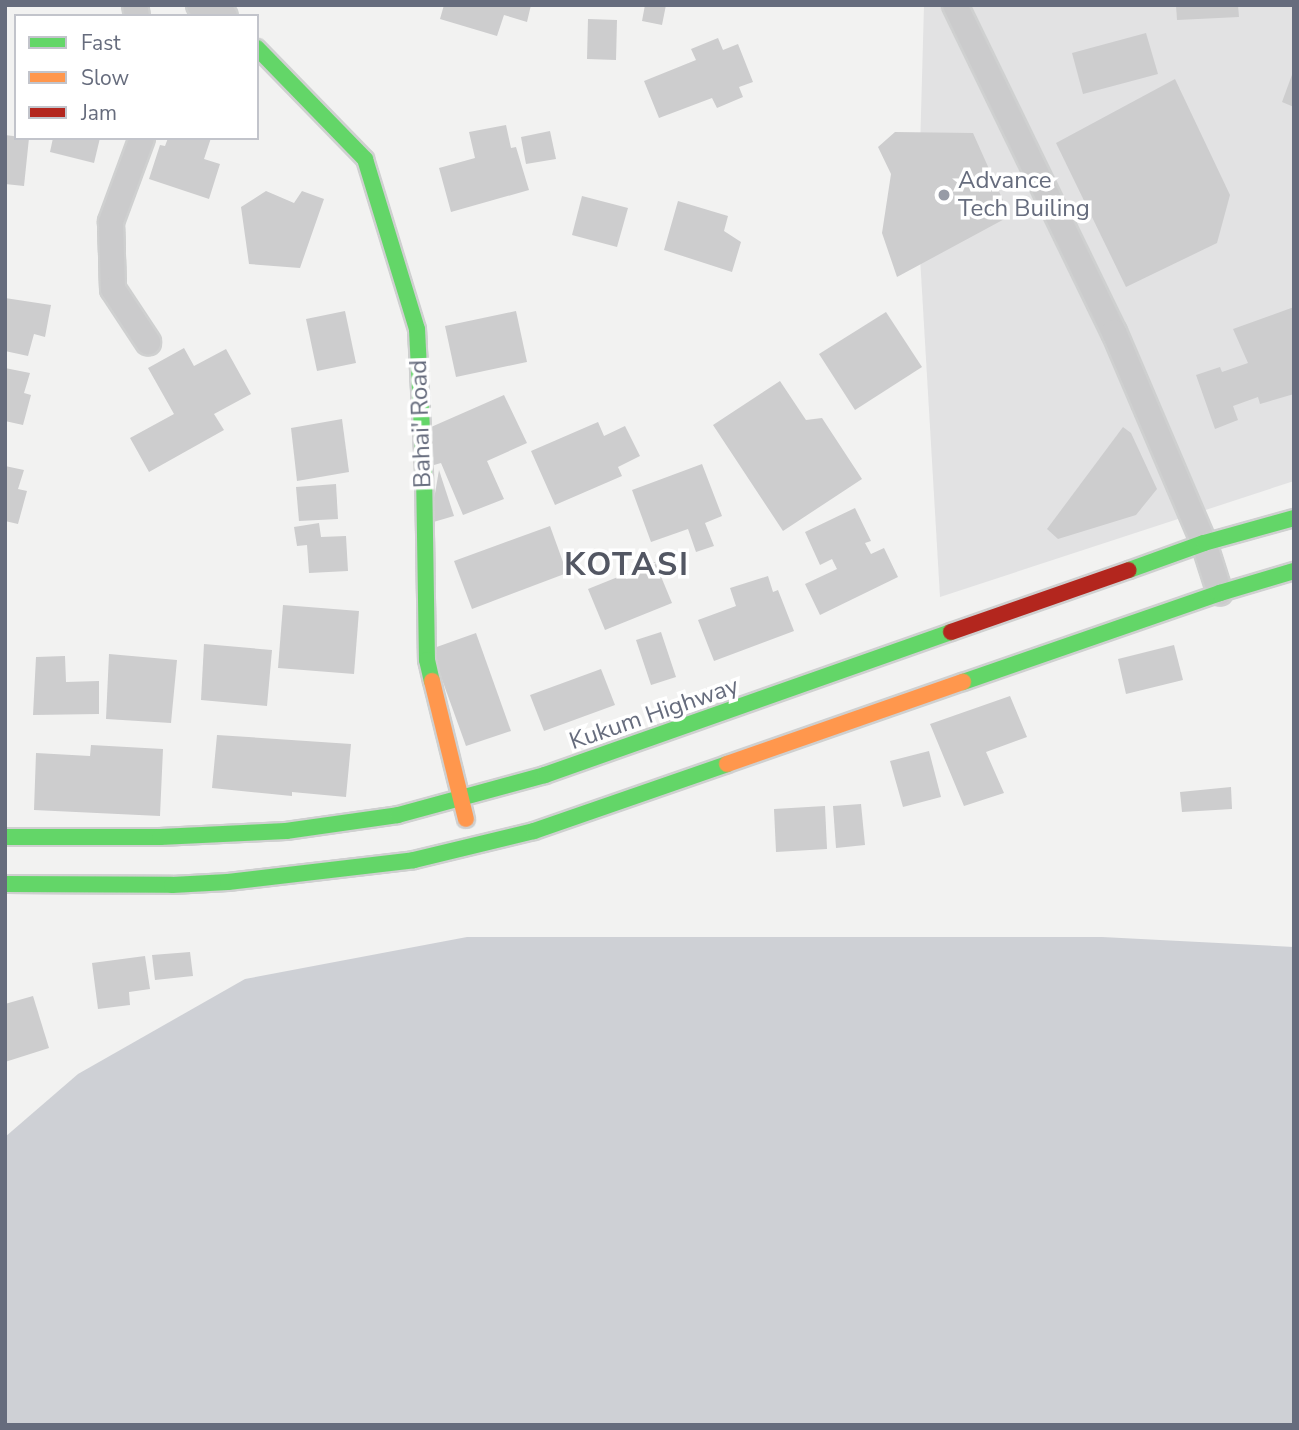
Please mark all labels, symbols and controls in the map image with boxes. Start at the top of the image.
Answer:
legend [14,14,259,140]
text: Fast [81,29,121,57]
text: Slow [81,64,129,92]
text: Jam [81,99,117,127]
place label: Advance Tech Builing [958,167,1090,223]
marker: Advance Tech Builing [936,187,952,203]
street label: Bahai' Road [404,359,438,489]
district label: KOTASI [565,546,689,584]
street label: Kukum Highway [566,672,742,756]

